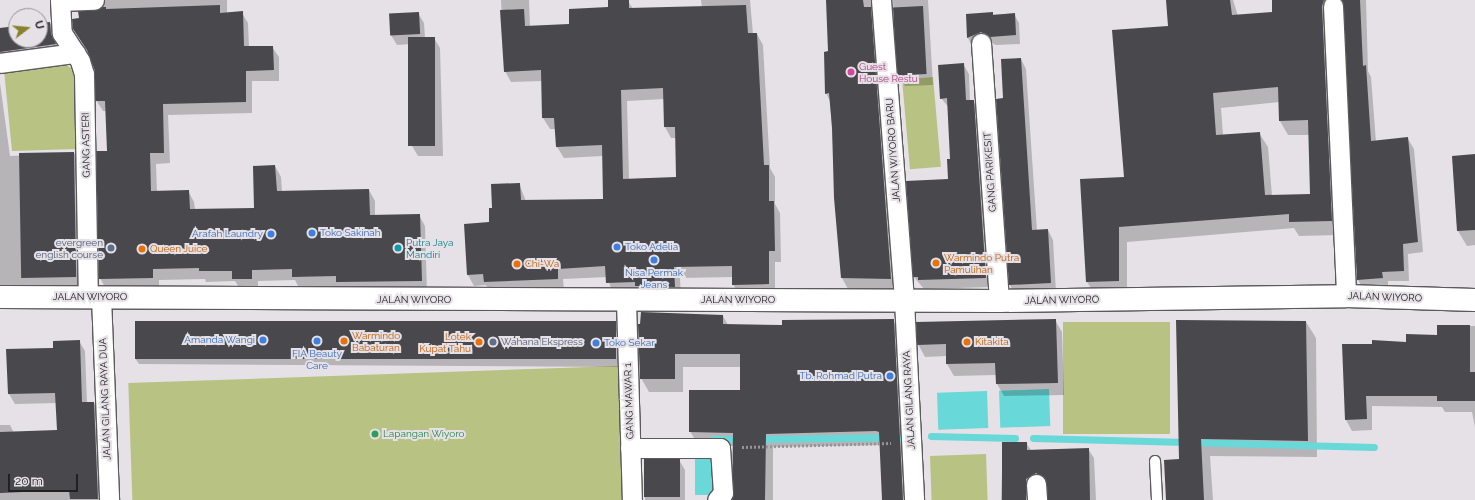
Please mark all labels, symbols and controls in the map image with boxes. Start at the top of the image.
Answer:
north arrow [8,8,48,48]
text: U [32,19,46,31]
place label: Guest House Restu [859,60,918,84]
marker: Guest House Restu [846,67,856,77]
street label: JALAN WIYORO BARU [883,97,903,203]
street label: GANG ASTERI [79,112,93,178]
street label: GANG PARIKESIT [981,132,999,212]
place label: Toko Sakinah [320,227,381,239]
place label: Arafah Laundry [192,228,263,240]
marker: Toko Sakinah [307,228,317,238]
marker: Arafah Laundry [266,229,276,239]
place label: evergreen english course [35,236,103,260]
place label: Putra Jaya Mandiri [406,236,454,260]
place label: Toko Adelia [625,241,679,253]
marker: Toko Adelia [612,242,622,252]
marker: evergreen english course [106,243,116,253]
place label: Queen Juice [150,243,208,255]
marker: Putra Jaya Mandiri [393,243,403,253]
marker: Queen Juice [137,244,147,254]
place label: Warmindo Putra Pamulihan [944,251,1019,274]
marker: Nisa Permak Jeans [649,255,659,265]
place label: Chi-Wa [525,258,559,270]
marker: Warmindo Putra Pamulihan [931,258,941,268]
marker: Chi-Wa [512,259,522,269]
place label: Nisa Permak Jeans [625,266,683,290]
street label: JALAN WIYORO [1347,290,1423,304]
street label: JALAN WIYORO [53,291,127,303]
street label: JALAN WIYORO [1025,293,1099,307]
street label: JALAN WIYORO [377,294,451,306]
street label: JALAN WIYORO [701,294,775,306]
place label: Warmindo Babaturan [352,329,400,352]
place label: Lotek Kupat Tahu [419,330,471,354]
place label: Amanda Wangi [184,334,255,346]
marker: Amanda Wangi [258,335,268,345]
marker: FIA Beauty Care [312,336,322,346]
marker: Warmindo Babaturan [339,336,349,346]
place label: Wahana Ekspress [501,336,583,348]
place label: Kitakita [975,336,1009,348]
marker: Lotek Kupat Tahu [474,337,484,347]
marker: Wahana Ekspress [488,337,498,347]
place label: Toko Sekar [604,337,655,349]
marker: Kitakita [962,337,972,347]
street label: JALAN GILANG RAYA DUA [97,338,113,460]
marker: Toko Sekar [591,338,601,348]
place label: FIA Beauty Care [292,347,342,370]
street label: JALAN GILANG RAYA [900,350,918,450]
street label: GANG MAWAR 1 [622,363,636,439]
place label: Tb. Rohmad Putra [799,370,882,382]
marker: Tb. Rohmad Putra [885,371,895,381]
place label: Lapangan Wiyoro [383,428,465,440]
marker: Lapangan Wiyoro [370,429,380,439]
scale bar [10,466,80,492]
text: 20 m [15,474,43,488]

